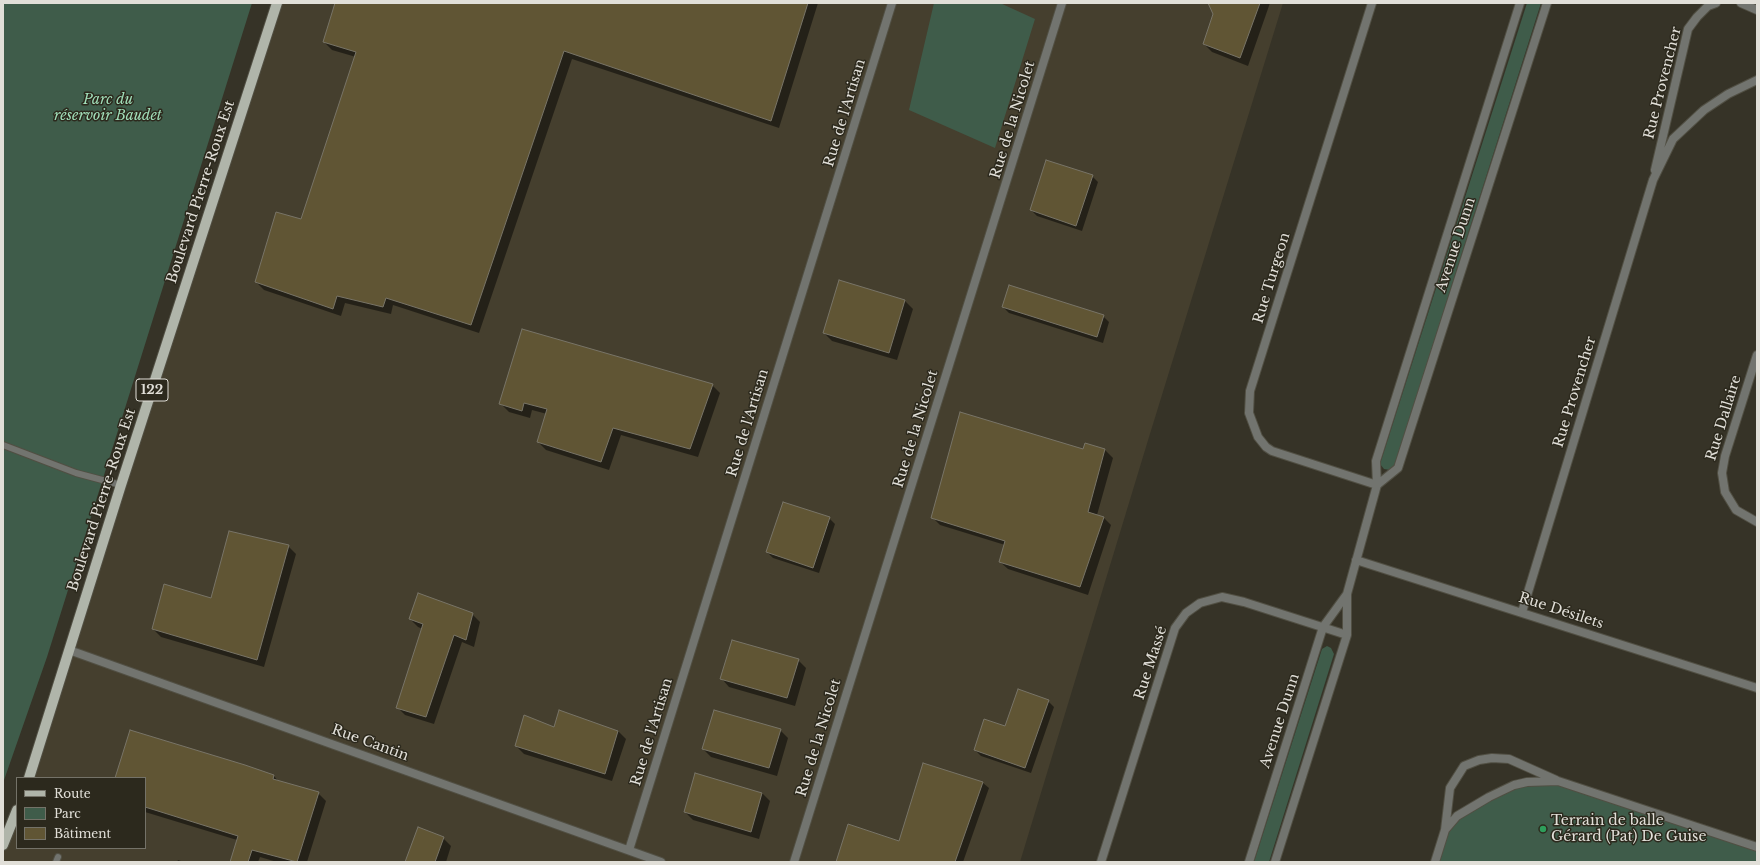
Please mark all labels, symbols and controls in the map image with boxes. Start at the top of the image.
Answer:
street label: Rue Provencher [1641,25,1685,141]
street label: Rue de l'Artisan [821,57,869,169]
street label: Rue de la Nicolet [987,59,1039,181]
park label: Parc du réservoir Baudet [54,92,162,124]
street label: Boulevard Pierre-Roux Est [163,98,239,286]
street label: Avenue Dunn [1433,196,1479,294]
street label: Rue Turgeon [1250,231,1294,325]
street label: Rue Provencher [1550,334,1600,450]
street label: Rue de l'Artisan [724,367,772,479]
street label: Rue de la Nicolet [890,368,942,490]
street label: Rue Dallaire [1703,373,1745,463]
road number: 122 [136,379,168,401]
street label: Boulevard Pierre-Roux Est [64,406,140,594]
street label: Rue Désilets [1516,589,1606,633]
street label: Rue Massé [1131,624,1171,702]
street label: Avenue Dunn [1257,672,1303,770]
street label: Rue de l'Artisan [628,676,676,788]
street label: Rue de la Nicolet [793,677,845,799]
street label: Rue Cantin [329,721,411,765]
legend [16,777,146,849]
text: Route [54,786,91,801]
text: Parc [54,806,81,821]
place label: Terrain de balle Gérard (Pat) De Guise [1551,813,1706,846]
marker: Terrain de balle Gérard (Pat) De Guise [1538,824,1548,834]
text: Bâtiment [54,826,111,841]

